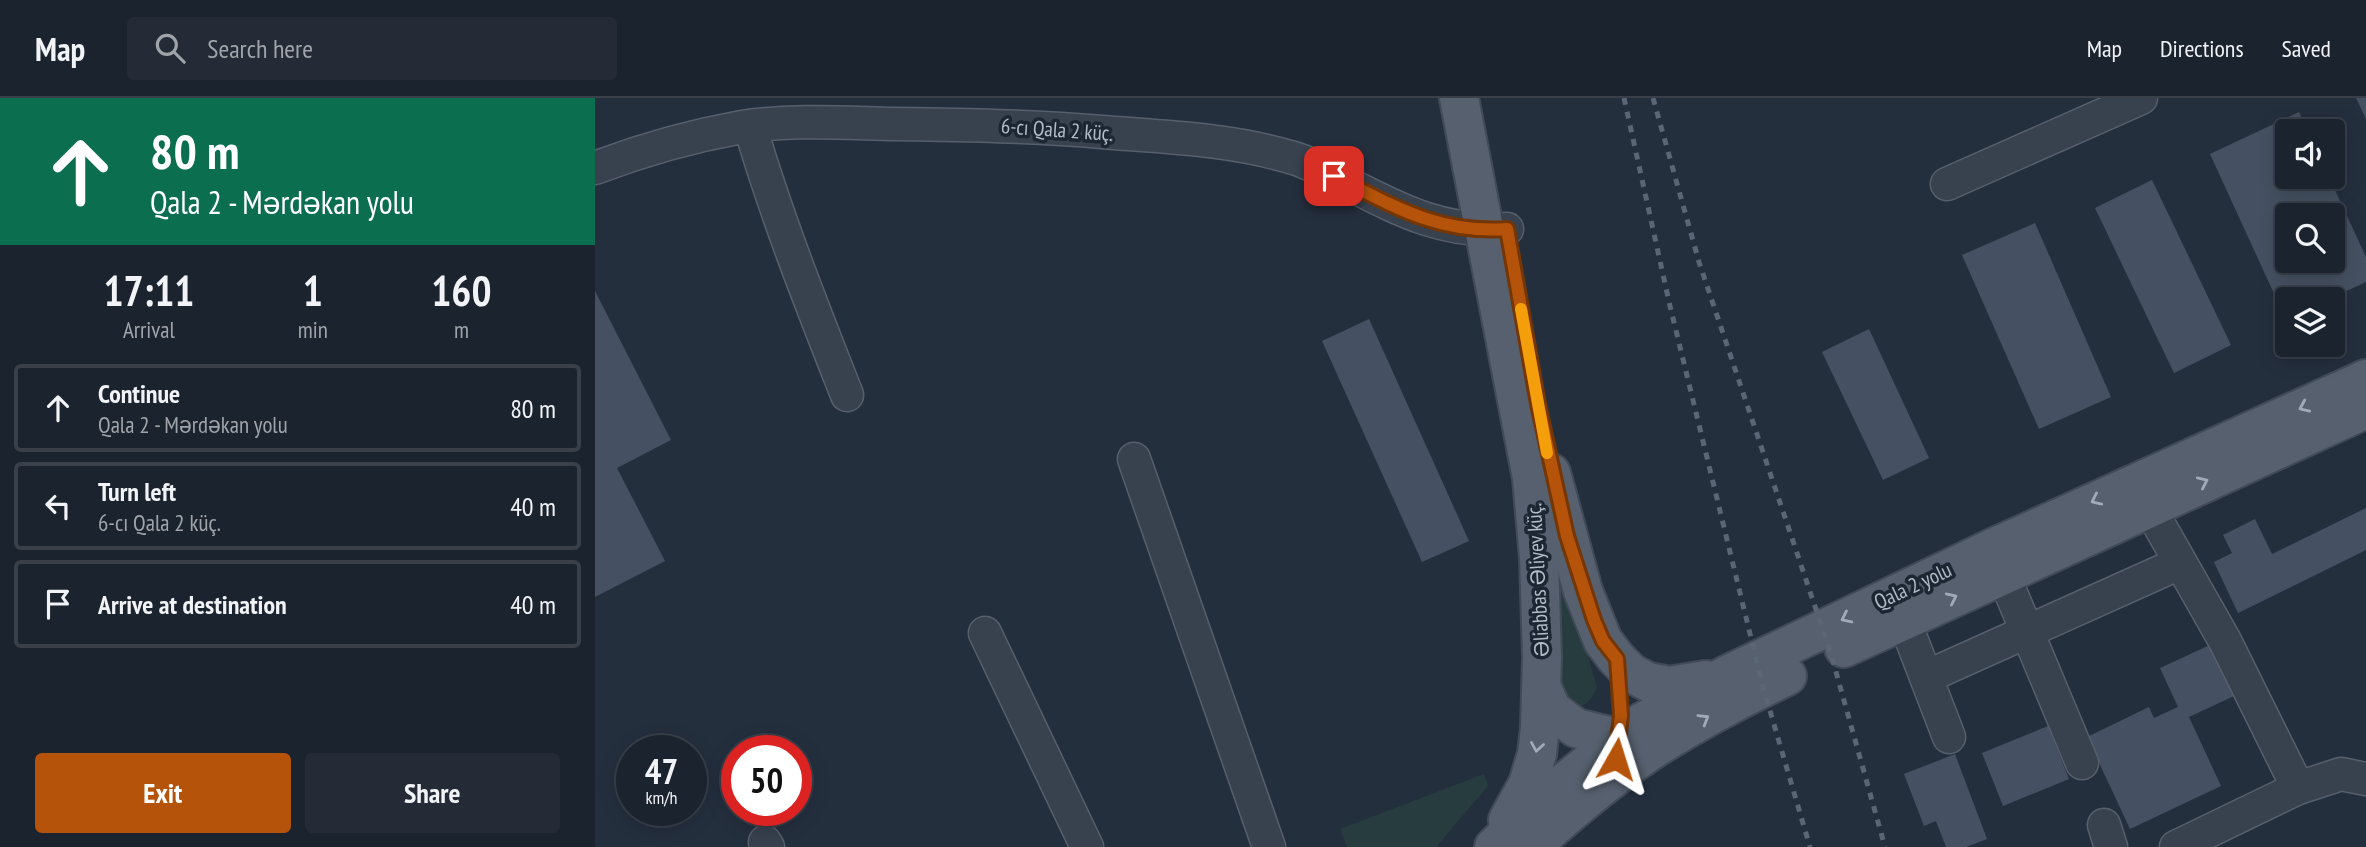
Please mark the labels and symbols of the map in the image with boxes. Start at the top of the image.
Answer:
street label: 6-cı Qala 2 küç. [1000,112,1114,147]
pin [1304,146,1364,206]
one-way arrow [2298,399,2311,413]
one-way arrow [2196,477,2208,491]
one-way arrow [2091,492,2103,506]
street label: Əliabbas Əliyev küç. [1520,503,1555,658]
street label: Qala 2 yolu [1870,556,1956,615]
one-way arrow [1945,592,1957,606]
one-way arrow [1841,610,1853,624]
one-way arrow [1696,715,1709,728]
position arrow [1579,722,1653,796]
speed limit sign: 50 [721,735,812,826]
one-way arrow [1530,741,1545,753]

